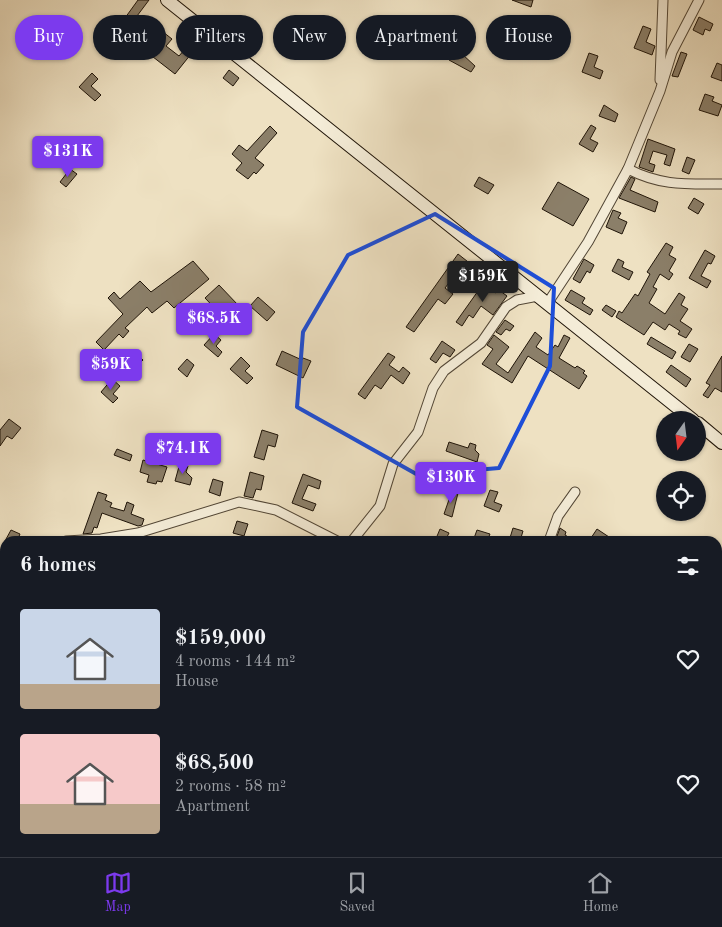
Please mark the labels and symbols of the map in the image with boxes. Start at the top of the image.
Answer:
pin: $131K [33,136,103,178]
pin: $159K [448,260,518,303]
pin: $68.5K [173,302,255,345]
pin: $59K [81,348,141,391]
north arrow [656,411,706,461]
pin: $74.1K [142,432,224,475]
pin: $130K [416,462,486,504]

